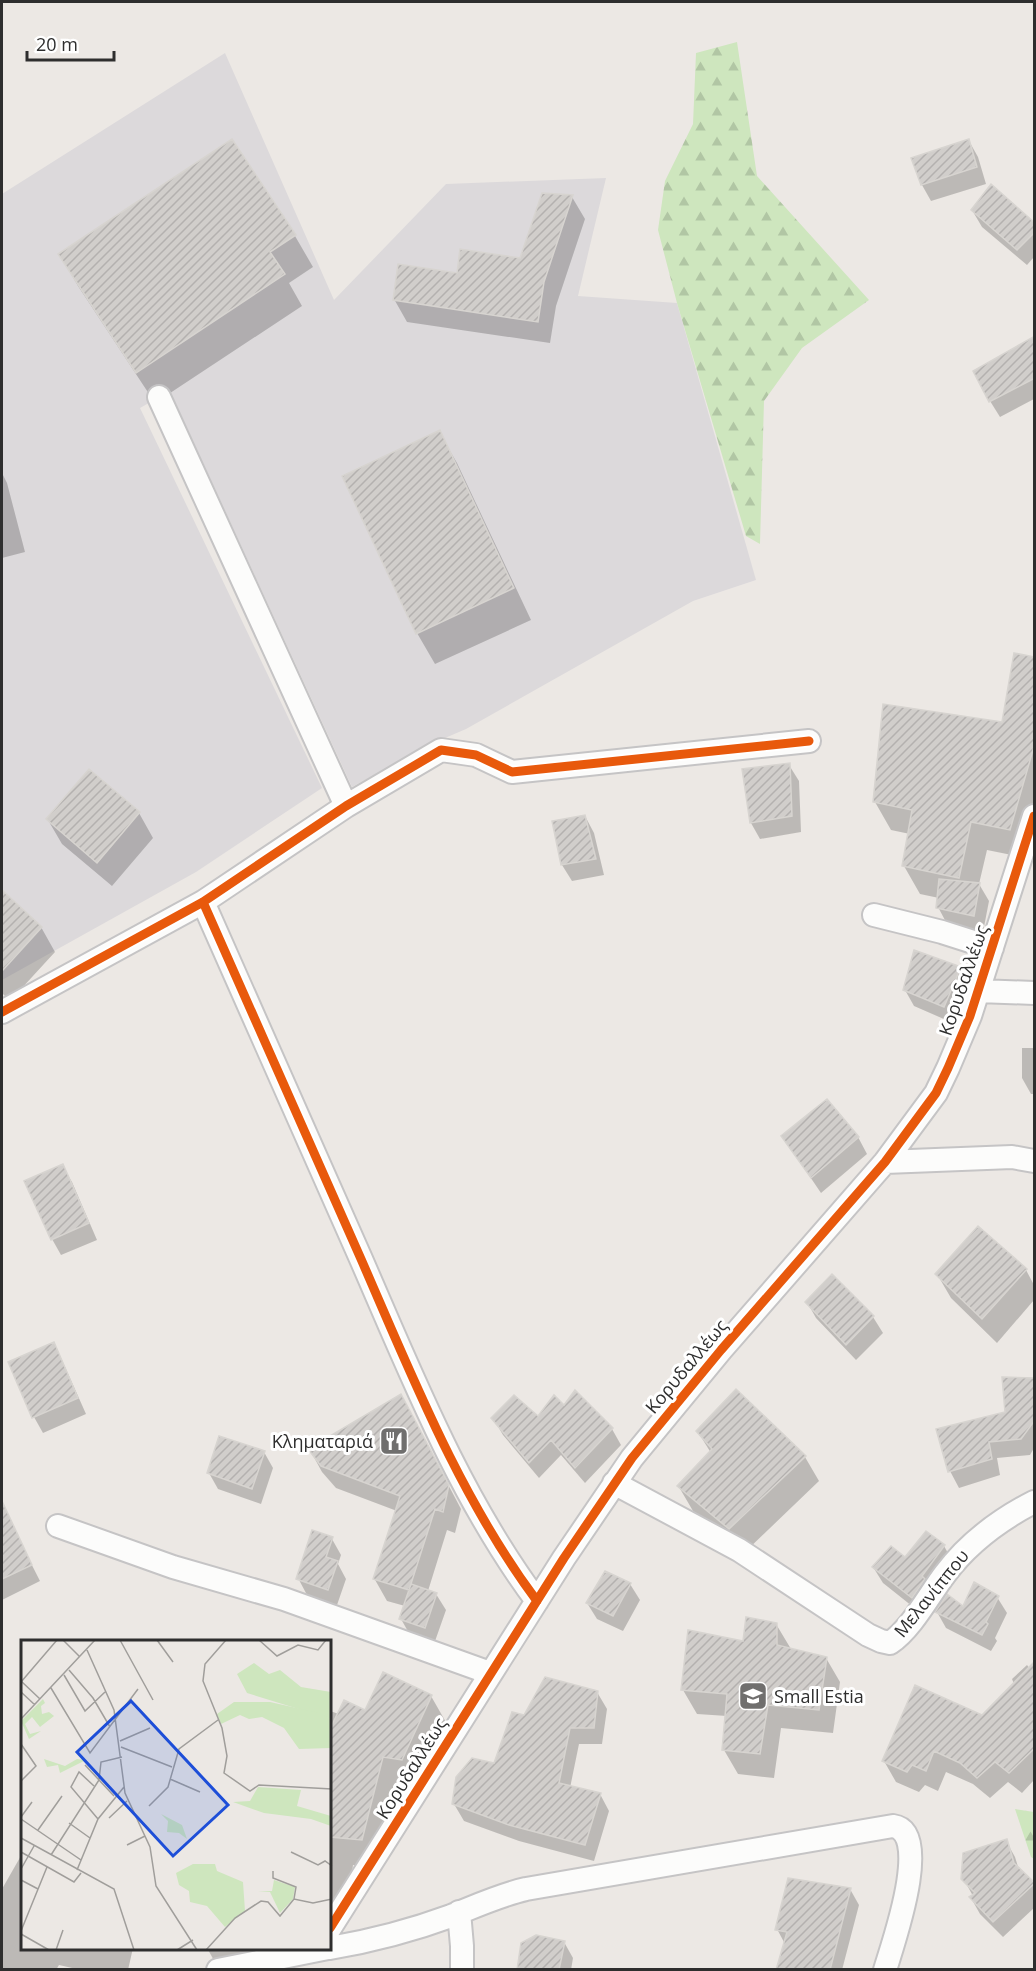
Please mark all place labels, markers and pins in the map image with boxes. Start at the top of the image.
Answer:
restaurant icon: Κληματαριά [378,1425,410,1457]
place label: Κληματαριά [272,1429,373,1453]
school or university icon: Small Estia [737,1680,769,1712]
place label: Small Estia [774,1684,864,1708]

